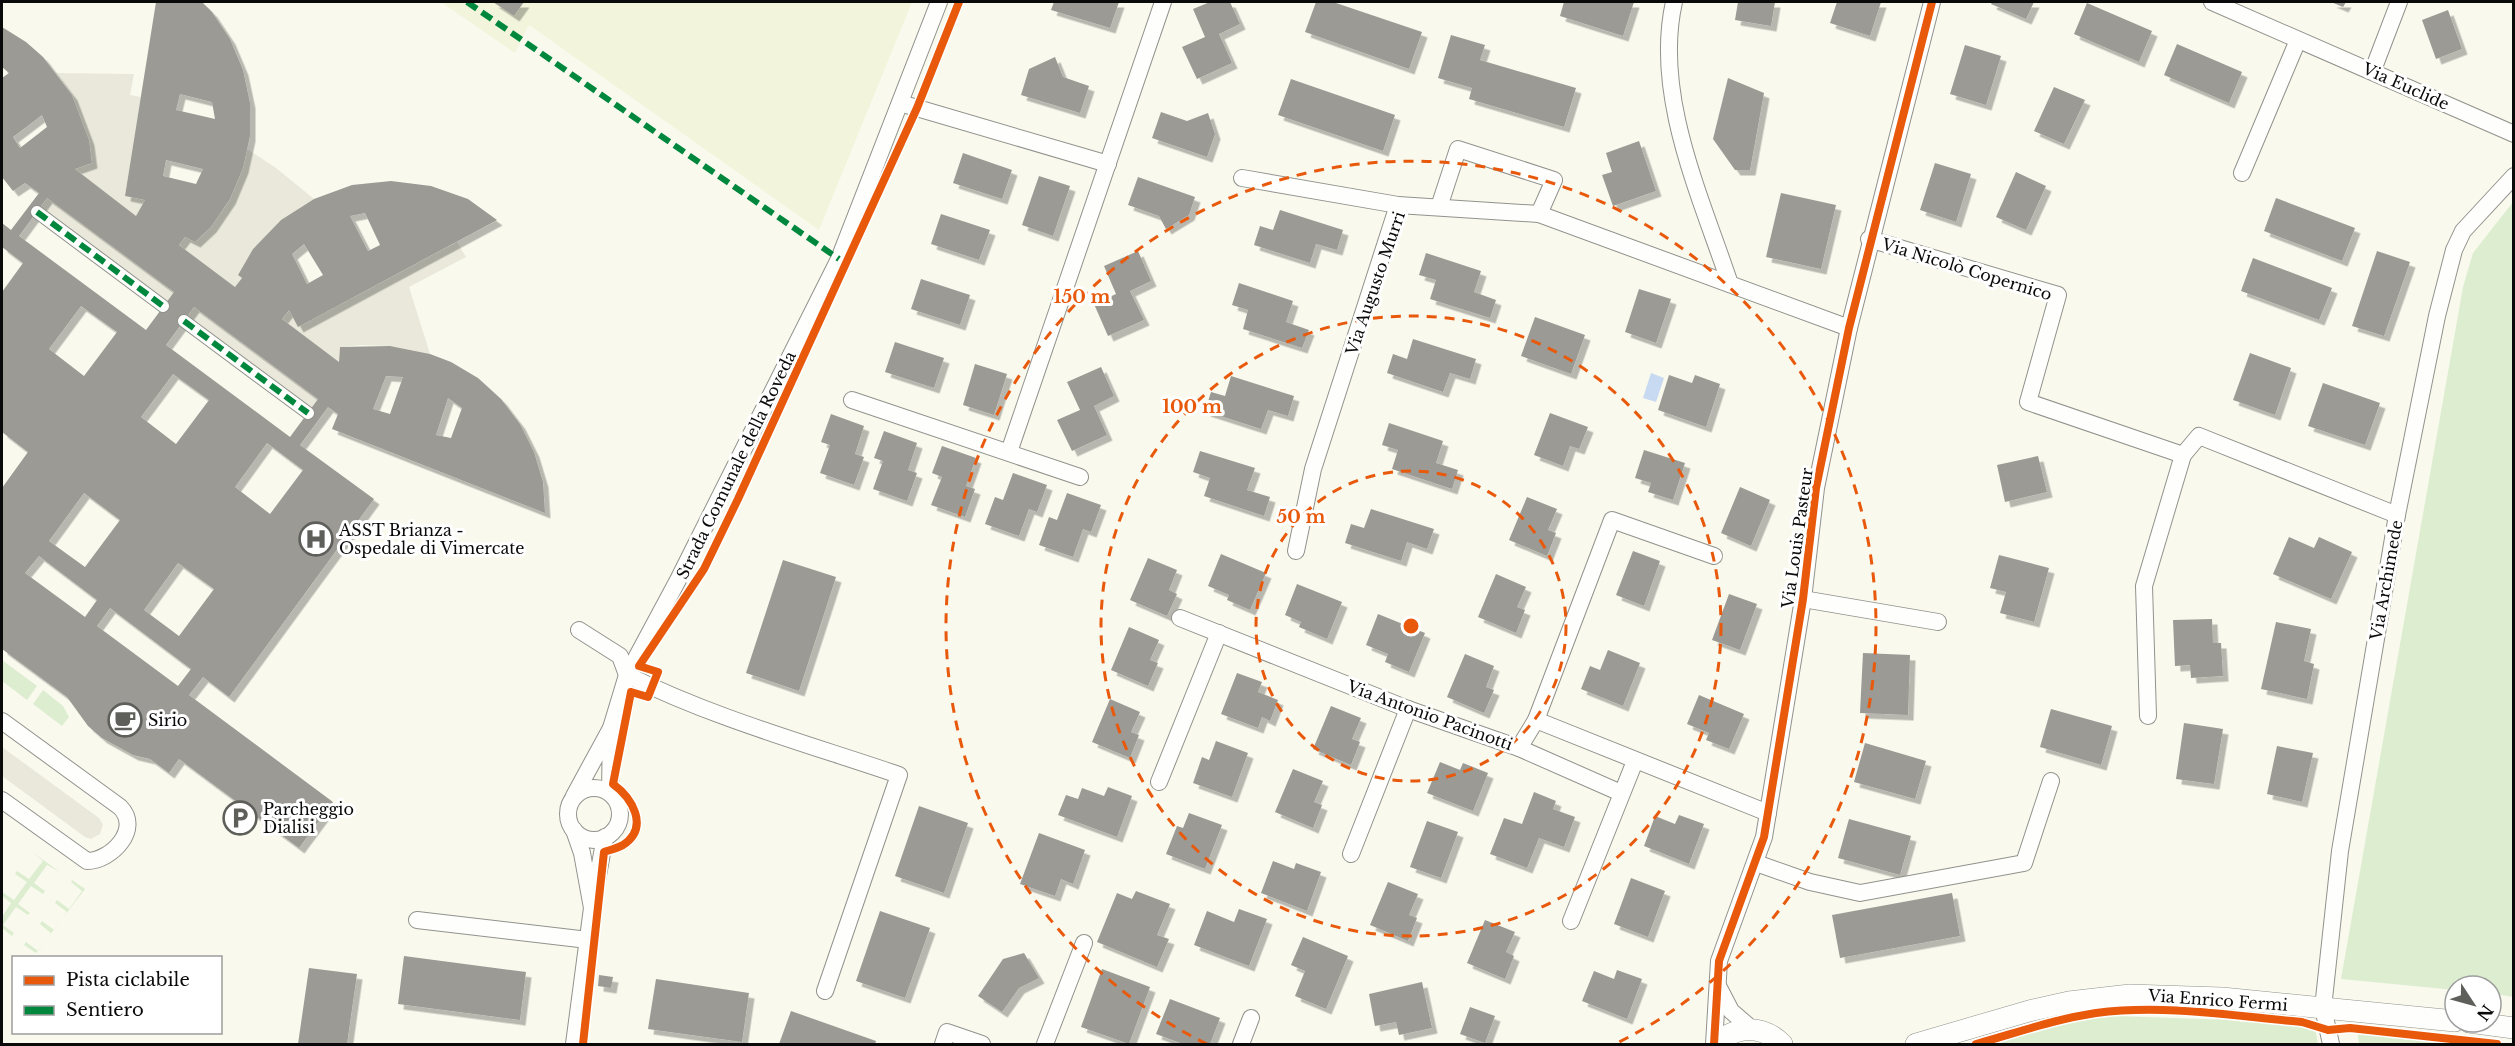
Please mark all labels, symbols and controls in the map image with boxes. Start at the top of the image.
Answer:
street label: Via Euclide [2359,58,2452,114]
street label: Via Augusto Murri [1341,208,1409,358]
street label: Via Nicolò Copernico [1879,233,2054,304]
text: 150 m [1054,286,1111,308]
street label: Strada Comunale della Roveda [672,348,800,582]
text: 100 m [1162,396,1222,418]
street label: Via Louis Pasteur [1777,466,1817,611]
text: 50 m [1277,506,1326,528]
street label: Via Archimede [2365,518,2406,643]
place label: ASST Brianza - Ospedale di Vimercate [338,520,524,558]
hospital icon: ASST Brianza - Ospedale di Vimercate [298,521,334,557]
centre of rings [1401,616,1421,636]
street label: Via Antonio Pacinotti [1344,675,1516,754]
cafe icon: Sirio [107,702,143,738]
place label: Sirio [148,710,187,730]
place label: Parcheggio Dialisi [263,799,354,837]
parking icon: Parcheggio Dialisi [222,800,258,836]
legend [12,956,222,1034]
text: Pista ciclabile [66,969,190,991]
north arrow [2443,974,2503,1034]
street label: Via Enrico Fermi [2146,985,2289,1015]
text: Sentiero [66,999,144,1021]
text: N [2473,1001,2498,1025]

